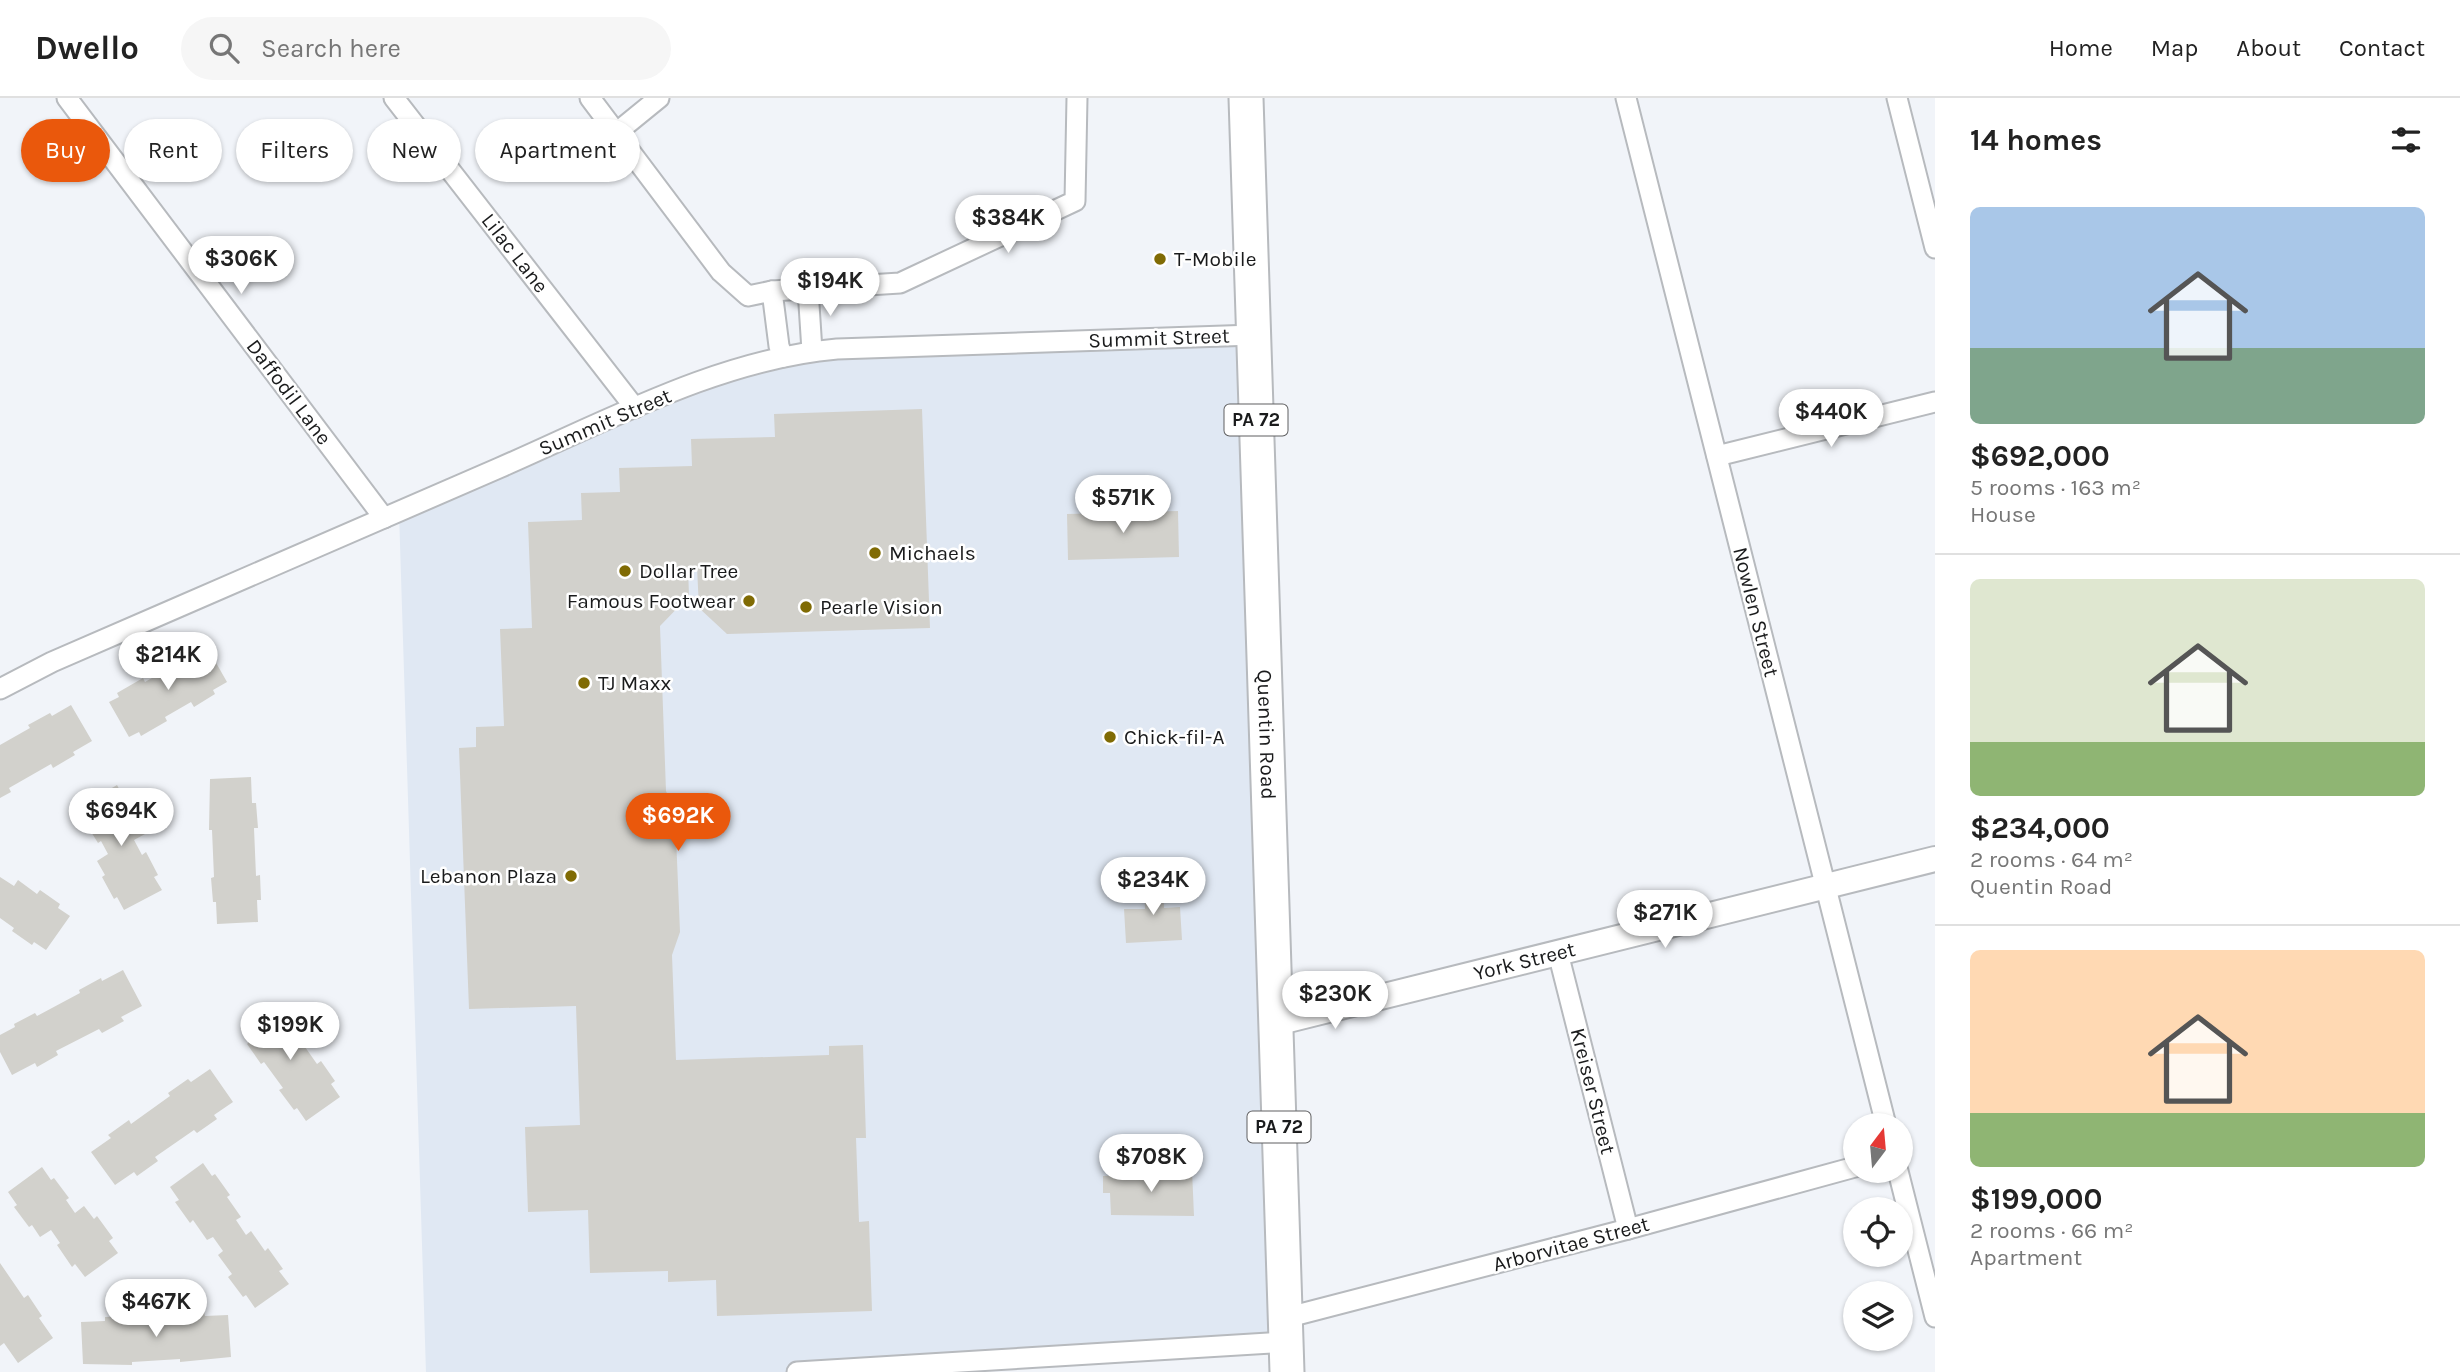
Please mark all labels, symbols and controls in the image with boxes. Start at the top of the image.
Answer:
search box [181,17,671,80]
text: Dwello [35,29,139,67]
icon: search [205,29,243,67]
text: Search here [261,33,401,64]
text: Home [2049,34,2113,62]
text: Map [2151,34,2198,62]
text: About [2236,34,2301,62]
text: Contact [2339,34,2425,62]
chip: Buy [21,119,110,182]
chip: Rent [124,119,222,182]
chip: Filters [236,119,353,182]
chip: New [367,119,461,182]
chip: Apartment [475,119,640,182]
icon: filters [2387,121,2425,159]
text: 14 homes [1970,122,2102,158]
pin: $384K [959,195,1057,255]
text: $384K [971,204,1045,231]
street label: Lilac Lane [477,209,553,297]
pin: $306K [192,236,290,296]
text: $306K [204,245,278,272]
place label: T-Mobile [1174,247,1256,271]
marker: T-Mobile [1152,251,1168,267]
icon: home [2135,253,2261,379]
pin: $194K [781,258,879,318]
text: $194K [797,267,863,294]
street label: Summit Street [1088,324,1230,352]
street label: Daffodil Lane [242,335,336,449]
street label: Summit Street [535,383,675,461]
pin: $440K [1782,390,1880,449]
text: $440K [1795,398,1867,425]
road number: PA 72 [1224,404,1288,436]
text: $692,000 [1970,438,2110,474]
text: 5 rooms · 163 m² [1970,474,2141,501]
pin: $571K [1074,476,1172,535]
text: $571K [1091,484,1155,511]
text: House [1970,501,2036,528]
place label: Michaels [889,541,976,565]
marker: Michaels [867,545,883,561]
street label: Nowlen Street [1728,545,1784,680]
place label: Dollar Tree [639,559,738,583]
marker: Dollar Tree [617,563,633,579]
place label: Famous Footwear [567,589,735,613]
marker: Famous Footwear [741,593,757,609]
place label: Pearle Vision [820,595,943,619]
marker: Pearle Vision [798,599,814,615]
icon: home [2135,625,2261,751]
pin: $214K [119,632,217,692]
text: $214K [135,641,201,668]
street label: Quentin Road [1252,669,1281,800]
place label: TJ Maxx [598,671,672,695]
marker: TJ Maxx [576,675,592,691]
place label: Chick-fil-A [1124,725,1225,749]
marker: Chick-fil-A [1102,729,1118,745]
pin: $694K [72,788,170,848]
pin: $692K [629,794,727,853]
text: $694K [85,797,157,824]
text: $692K [642,802,714,829]
text: $234,000 [1970,810,2110,846]
text: 2 rooms · 64 m² [1970,846,2133,873]
pin: $234K [1104,858,1202,917]
place label: Lebanon Plaza [420,864,557,888]
text: $234K [1117,866,1189,893]
marker: Lebanon Plaza [563,868,579,884]
text: Quentin Road [1970,873,2112,900]
pin: $271K [1616,890,1714,950]
text: $271K [1633,899,1697,926]
street label: York Street [1471,937,1578,985]
pin: $230K [1286,972,1384,1031]
text: $230K [1298,980,1372,1007]
icon: home [2135,996,2261,1122]
pin: $199K [241,1002,339,1062]
text: $199K [256,1011,324,1038]
street label: Kreiser Street [1566,1025,1620,1157]
road number: PA 72 [1248,1112,1310,1142]
north arrow [1843,1113,1913,1183]
map controls [1843,1113,1913,1351]
pin: $708K [1102,1134,1200,1194]
text: $708K [1115,1143,1187,1170]
text: $199,000 [1970,1181,2102,1217]
button: locate [1843,1197,1913,1267]
street label: Arborvitae Street [1490,1212,1652,1276]
text: 2 rooms · 66 m² [1970,1217,2133,1244]
text: Apartment [1970,1244,2082,1271]
pin: $467K [107,1280,205,1339]
button: layers [1843,1281,1913,1351]
text: $467K [121,1288,191,1315]

